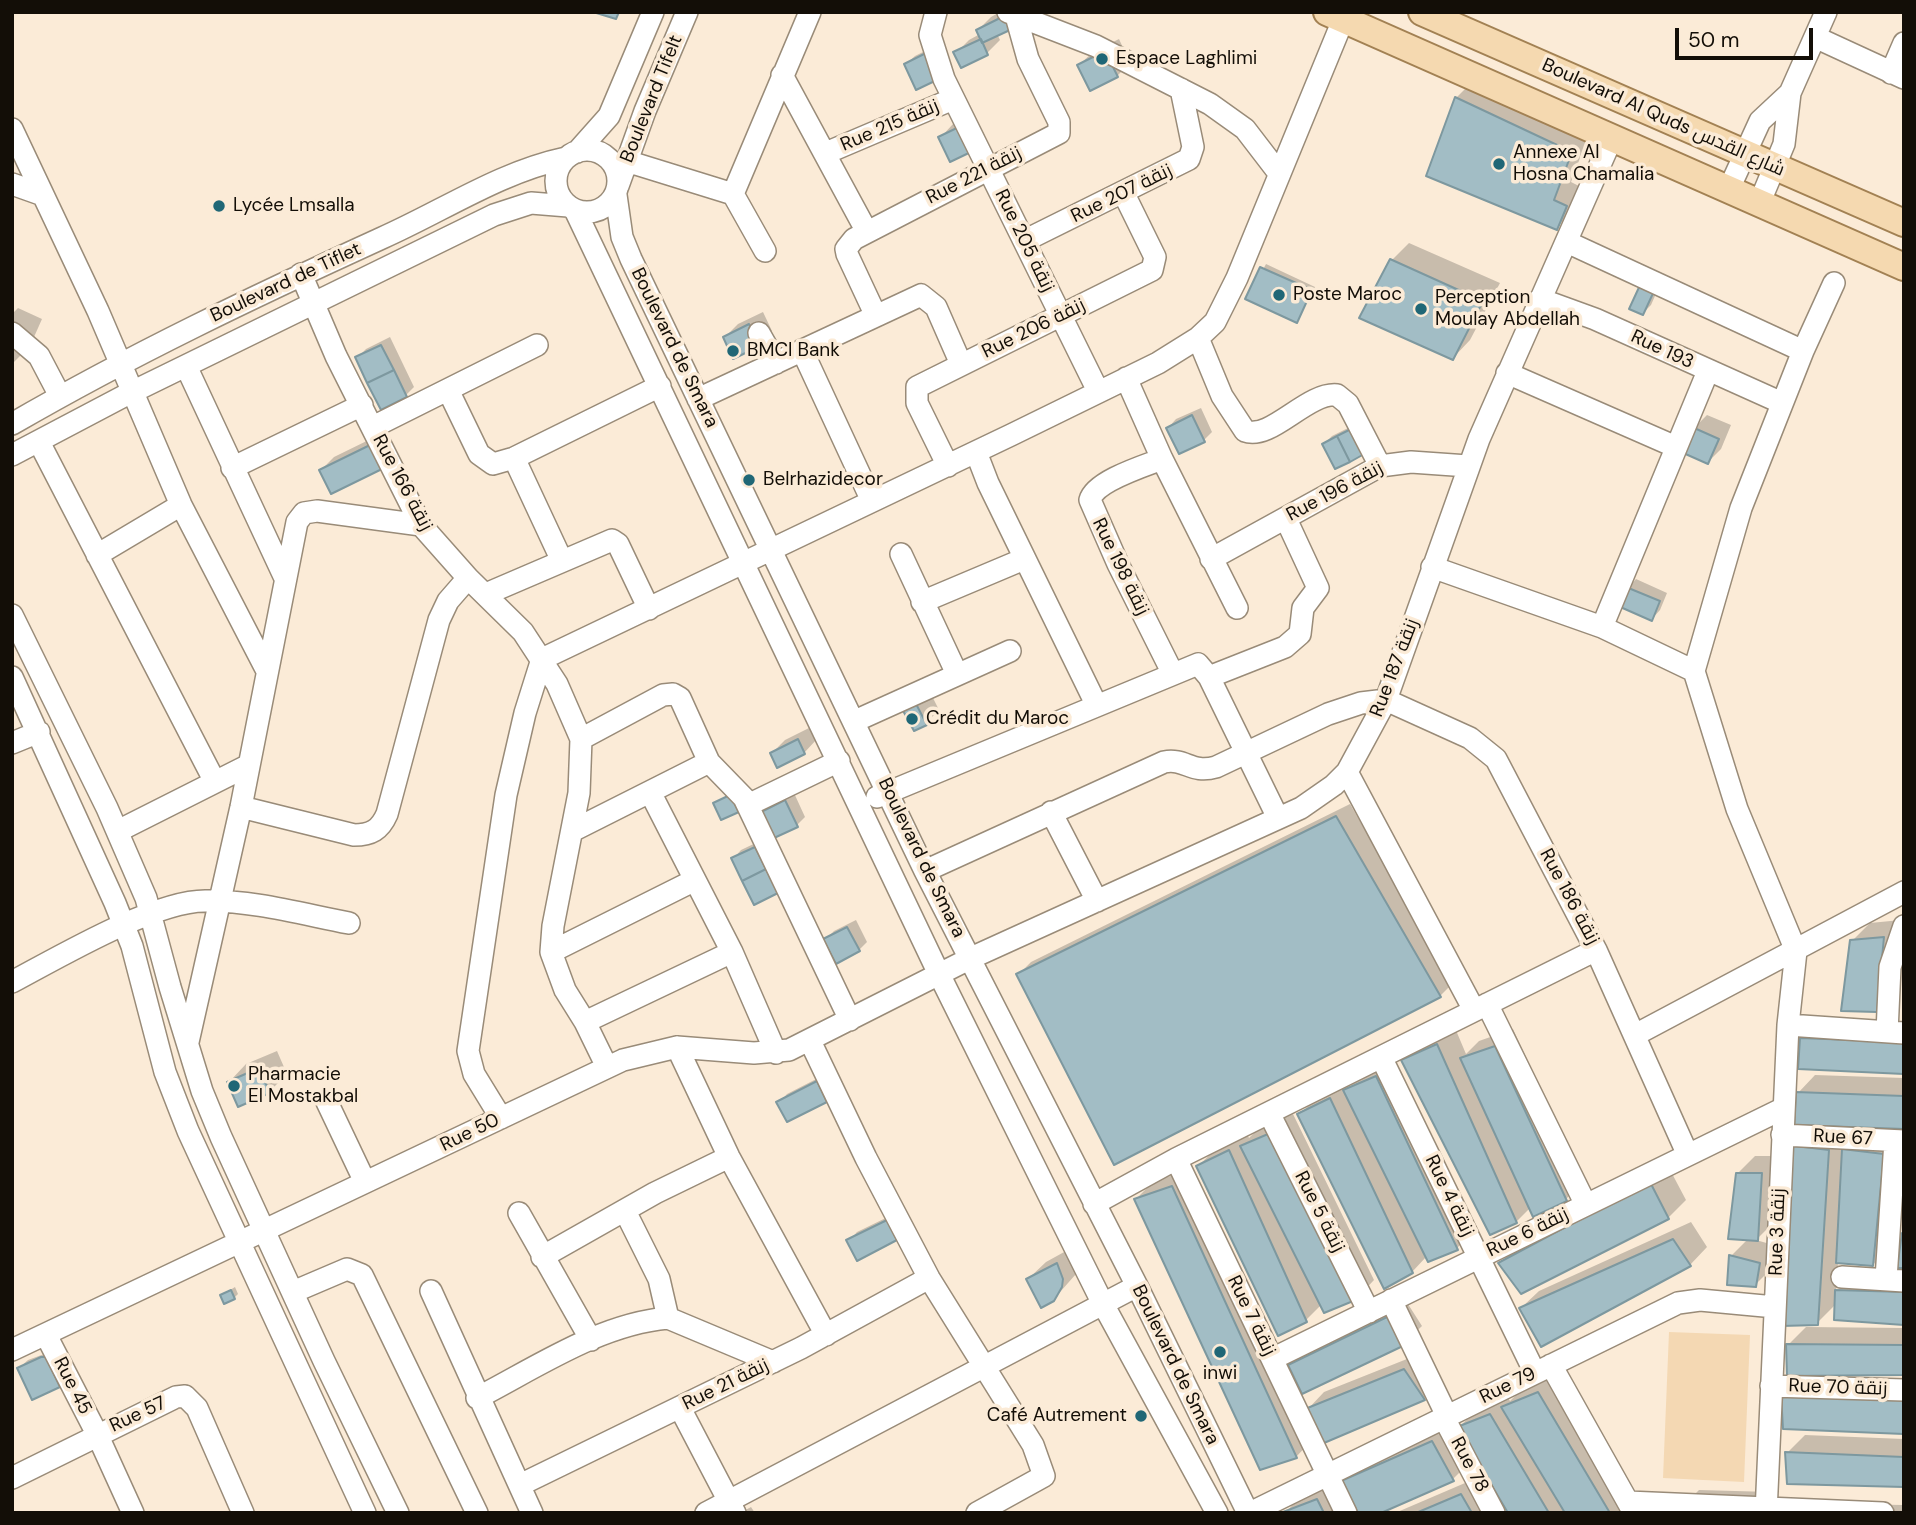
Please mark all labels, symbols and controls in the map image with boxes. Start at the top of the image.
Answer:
scale bar [1678,14,1816,58]
text: 50 m [1688,26,1739,54]
street label: Boulevard Tifelt [616,32,688,166]
place label: Espace Laghlimi [1116,48,1257,70]
marker: Espace Laghlimi [1094,51,1110,67]
street label: Boulevard Al Quds شارع القدس [1538,54,1788,182]
street label: Rue 215 زنقة [837,95,943,157]
street label: Rue 221 زنقة [922,142,1026,210]
place label: Annexe Al Hosna Chamalia [1513,142,1654,186]
marker: Annexe Al Hosna Chamalia [1491,156,1507,172]
street label: Rue 207 زنقة [1068,160,1176,228]
street label: Rue 205 زنقة [989,186,1059,296]
place label: Lycée Lmsalla [233,195,355,217]
marker: Lycée Lmsalla [211,198,227,214]
street label: Boulevard de Tiflet [207,238,365,328]
street label: Boulevard de Smara [625,264,723,432]
place label: Poste Maroc [1293,284,1402,306]
marker: Poste Maroc [1271,287,1287,303]
place label: Perception Moulay Abdellah [1435,287,1580,331]
street label: Rue 206 زنقة [979,294,1089,364]
marker: Perception Moulay Abdellah [1413,301,1429,317]
street label: Rue 193 [1627,326,1697,374]
place label: BMCI Bank [747,340,840,362]
marker: BMCI Bank [725,343,741,359]
street label: Rue 166 زنقة [367,431,437,535]
street label: Rue 196 زنقة [1283,457,1387,527]
place label: Belrhazidecor [763,469,883,491]
marker: Belrhazidecor [741,472,757,488]
street label: Rue 198 زنقة [1087,515,1153,619]
street label: Rue 187 زنقة [1366,616,1424,720]
place label: Crédit du Maroc [926,708,1069,730]
marker: Crédit du Maroc [904,711,920,727]
street label: Boulevard de Smara [872,774,970,942]
street label: Rue 186 زنقة [1534,845,1604,949]
place label: Pharmacie El Mostakbal [248,1064,358,1108]
marker: Pharmacie El Mostakbal [226,1078,242,1094]
street label: Rue 50 [437,1109,503,1157]
street label: Rue 67 [1813,1125,1873,1151]
street label: Rue 4 زنقة [1420,1152,1478,1240]
street label: Rue 5 زنقة [1289,1168,1349,1256]
street label: Rue 3 زنقة [1765,1188,1791,1276]
street label: Rue 6 زنقة [1483,1203,1573,1263]
street label: Rue 7 زنقة [1222,1272,1280,1360]
street label: Boulevard de Smara [1126,1281,1224,1449]
marker: inwi [1212,1344,1228,1360]
street label: Rue 45 [48,1354,96,1418]
street label: Rue 21 زنقة [679,1354,773,1416]
place label: inwi [1203,1363,1237,1385]
street label: Rue 79 [1476,1363,1540,1409]
street label: Rue 70 زنقة [1788,1375,1888,1401]
street label: Rue 57 [106,1392,170,1438]
place label: Café Autrement [987,1405,1127,1427]
marker: Café Autrement [1133,1408,1149,1424]
street label: Rue 78 [1445,1433,1493,1497]

